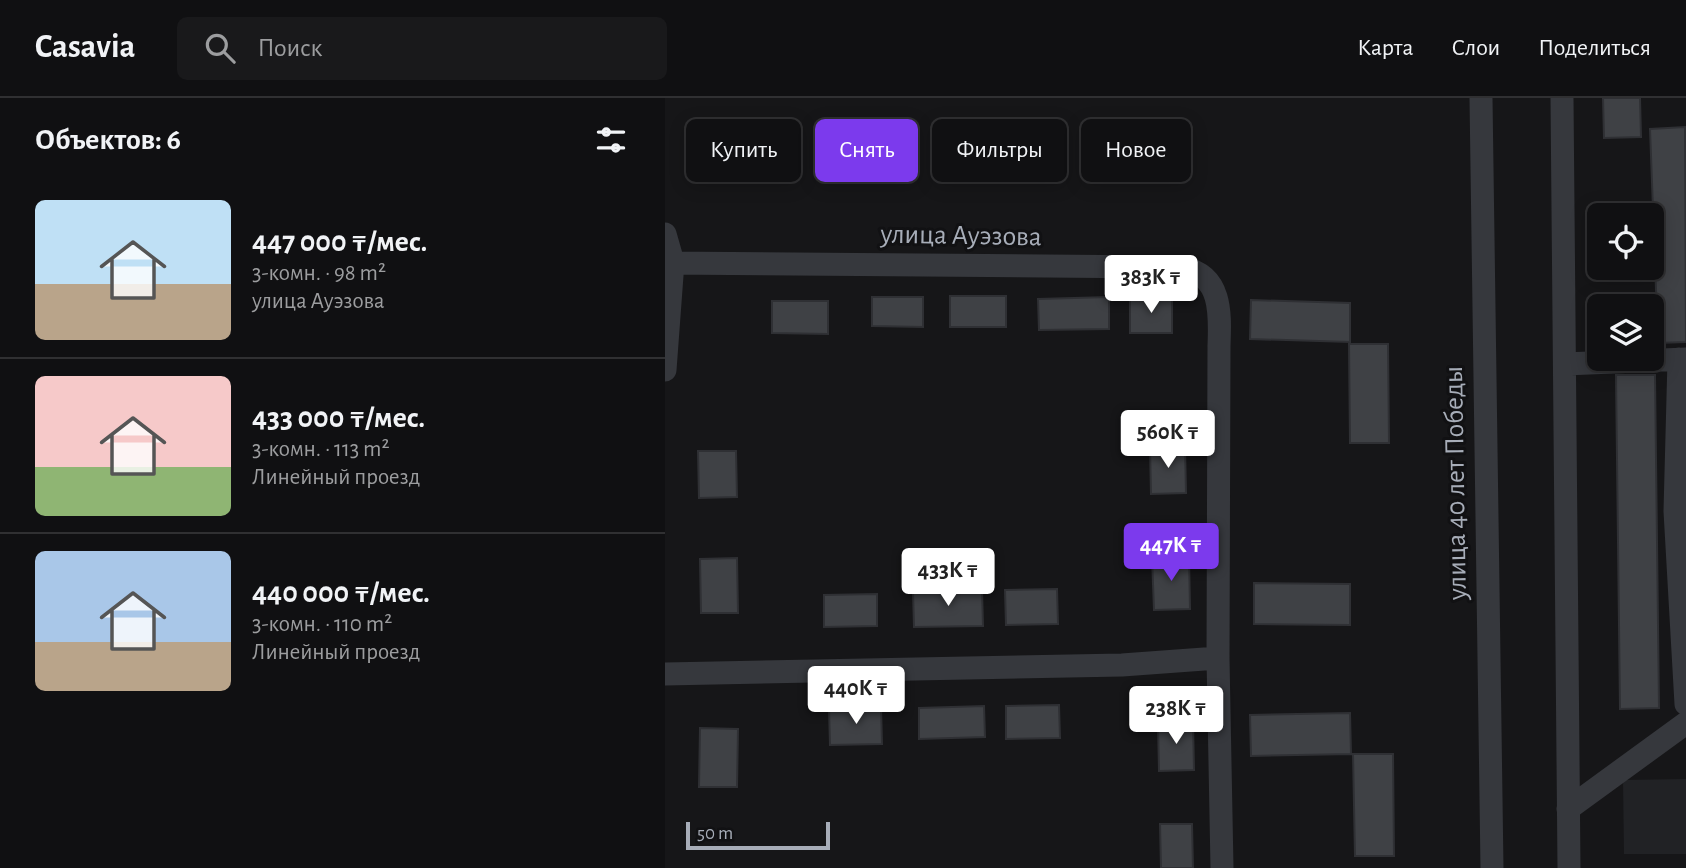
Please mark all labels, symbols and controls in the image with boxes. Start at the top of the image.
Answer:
search box [177,17,667,80]
icon: search [201,29,239,67]
text: Casavia [35,31,135,64]
text: Поиск [257,35,322,61]
text: Карта [1357,36,1413,60]
text: Слои [1451,36,1500,60]
text: Поделиться [1538,36,1651,60]
chip: Купить [686,119,801,182]
chip: Снять [815,119,918,182]
chip: Фильтры [932,119,1067,182]
chip: Новое [1081,119,1191,182]
icon: filters [592,121,630,159]
text: Объектов: 6 [35,125,181,155]
map controls [1587,203,1664,371]
button: locate [1587,203,1664,280]
street label: улица Ауэзова [879,221,1042,251]
text: 447 000 ₸/мес. [252,227,427,257]
icon: home [91,228,175,312]
pin: 383K ₸ [1094,256,1208,315]
text: 3-комн. · 98 m² [252,262,386,285]
text: 383K ₸ [1121,266,1181,289]
text: улица Ауэзова [252,290,385,313]
button: layers [1587,294,1664,371]
street label: улица 40 лет Победы [1440,366,1472,601]
text: 433 000 ₸/мес. [252,403,425,433]
icon: home [91,404,175,488]
pin: 560K ₸ [1111,410,1225,470]
text: 560K ₸ [1137,421,1199,444]
text: 3-комн. · 113 m² [252,438,390,461]
text: Линейный проезд [252,466,420,489]
pin: 447K ₸ [1114,524,1228,583]
text: 447K ₸ [1140,534,1202,557]
pin: 433K ₸ [891,548,1005,608]
text: 433K ₸ [918,559,978,582]
text: 440 000 ₸/мес. [252,578,430,608]
icon: home [91,579,175,663]
text: 3-комн. · 110 m² [252,613,392,636]
text: Линейный проезд [252,641,420,664]
pin: 440K ₸ [799,666,913,726]
text: 440K ₸ [824,677,888,700]
pin: 238K ₸ [1119,686,1233,746]
text: 238K ₸ [1145,697,1207,720]
scale bar [686,819,829,851]
text: 50 m [697,824,733,843]

